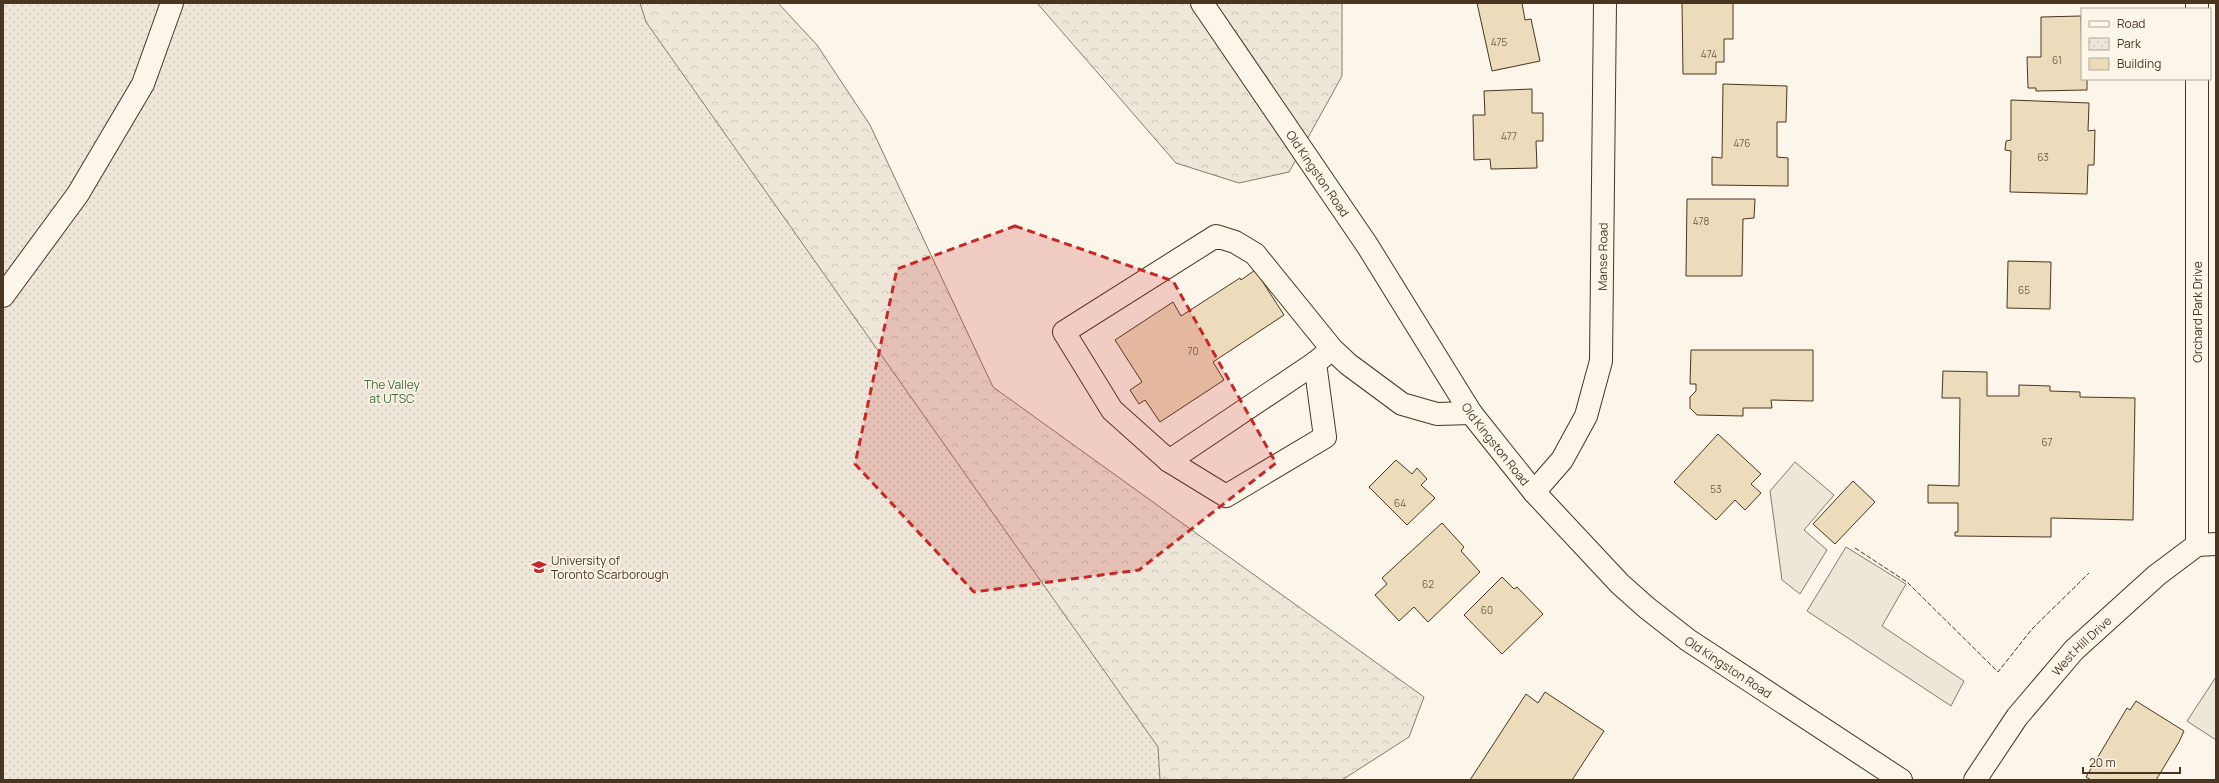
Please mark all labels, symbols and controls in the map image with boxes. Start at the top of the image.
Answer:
legend [2081,8,2211,80]
text: Road [2117,15,2145,32]
house number: 475 [1491,35,1508,49]
text: Park [2117,35,2142,52]
house number: 474 [1701,47,1717,61]
house number: 61 [2052,53,2062,67]
text: Building [2117,55,2161,72]
street label: Old Kingston Road [1283,127,1354,220]
house number: 477 [1501,129,1517,143]
house number: 476 [1733,136,1751,150]
house number: 63 [2037,150,2049,164]
house number: 478 [1693,214,1710,228]
street label: Manse Road [1593,223,1611,291]
street label: Orchard Park Drive [2189,261,2206,363]
house number: 65 [2018,283,2030,297]
house number: 70 [1187,344,1199,358]
park label: The Valley at UTSC [364,376,421,407]
street label: Old Kingston Road [1458,399,1534,489]
house number: 67 [2041,435,2053,449]
house number: 53 [1710,482,1722,496]
house number: 64 [1394,496,1406,510]
place label: University of Toronto Scarborough [551,552,669,583]
school or university icon: University of Toronto Scarborough [530,558,548,576]
house number: 62 [1422,577,1434,591]
house number: 60 [1481,603,1493,617]
street label: West Hill Drive [2048,612,2115,679]
street label: Old Kingston Road [1681,632,1775,701]
scale bar [2083,749,2180,775]
text: 20 m [2089,754,2116,771]

